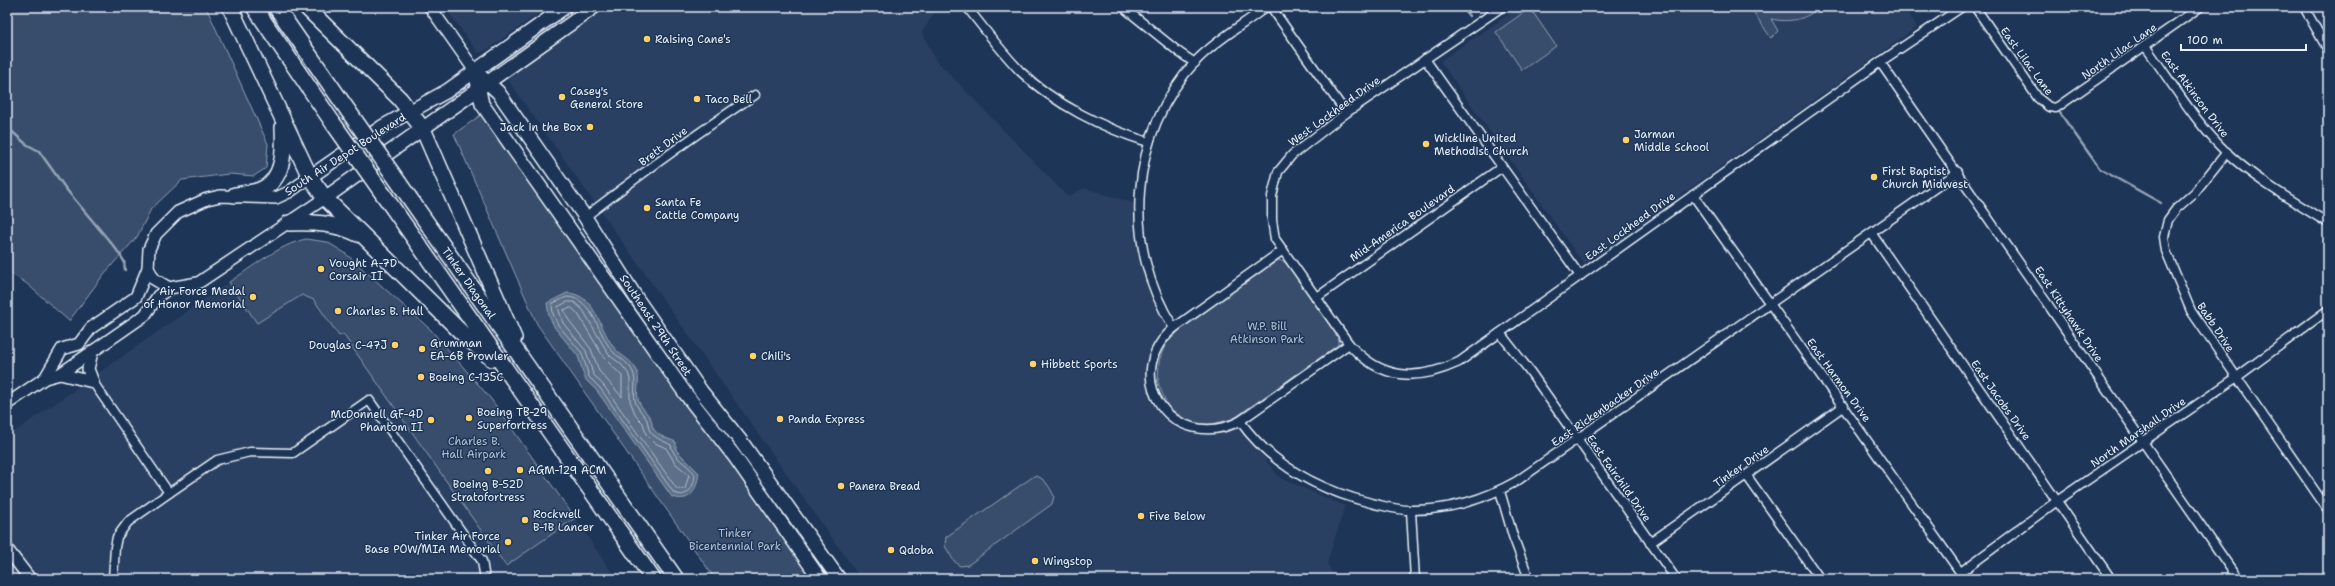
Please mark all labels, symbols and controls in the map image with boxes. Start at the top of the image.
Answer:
street label: North Lilac Lane [2079,20,2160,83]
street label: East Lilac Lane [1997,24,2056,98]
scale bar [2181,26,2306,52]
place label: Raising Cane's [655,32,731,47]
text: 100 m [2187,32,2223,48]
marker: Raising Cane's [642,34,652,44]
street label: East Atkinson Drive [2157,48,2232,141]
street label: West Lockheed Drive [1285,73,1383,150]
place label: Casey's General Store [570,84,643,112]
marker: Casey's General Store [557,92,567,102]
place label: Taco Bell [705,92,753,107]
marker: Taco Bell [692,94,702,104]
street label: South Air Depot Boulevard [282,110,409,199]
place label: Jack in the Box [500,120,582,135]
marker: Jack in the Box [585,122,595,132]
street label: Brett Drive [636,123,691,170]
place label: Jarman Middle School [1634,127,1710,155]
place label: Wickline United Methodist Church [1434,131,1529,159]
marker: Jarman Middle School [1621,135,1631,145]
marker: Wickline United Methodist Church [1421,139,1431,149]
place label: First Baptist Church Midwest [1882,164,1968,192]
marker: First Baptist Church Midwest [1869,172,1879,182]
street label: Mid-America Boulevard [1347,181,1458,265]
street label: East Lockheed Drive [1582,189,1678,264]
place label: Santa Fe Cattle Company [655,195,739,223]
marker: Santa Fe Cattle Company [642,203,652,213]
street label: Tinker Diagonal [438,244,499,323]
place label: Vought A-7D Corsair II [329,256,397,284]
street label: East Kittyhawk Drive [2031,263,2106,365]
marker: Vought A-7D Corsair II [316,264,326,274]
street label: Southeast 29th Street [616,272,695,379]
place label: Air Force Medal of Honor Memorial [143,284,246,312]
marker: Air Force Medal of Honor Memorial [248,292,258,302]
street label: Babb Drive [2193,300,2238,355]
place label: Charles B. Hall [346,304,424,319]
marker: Charles B. Hall [333,306,343,316]
park label: W.P. Bill Atkinson Park [1230,319,1304,347]
street label: East Harmon Drive [1803,335,1874,425]
place label: Grumman EA-6B Prowler [430,336,508,364]
place label: Douglas C-47J [309,338,387,353]
marker: Douglas C-47J [390,340,400,350]
marker: Grumman EA-6B Prowler [417,344,427,354]
place label: Chili's [761,349,791,364]
marker: Chili's [748,351,758,361]
place label: Hibbett Sports [1041,357,1118,372]
street label: East Jacobs Drive [1967,357,2034,444]
marker: Hibbett Sports [1028,359,1038,369]
street label: East Rickenbacker Drive [1548,364,1662,450]
place label: Boeing C-135C [429,370,503,385]
marker: Boeing C-135C [416,372,426,382]
street label: North Marshall Drive [2088,394,2189,471]
place label: Boeing TB-29 Superfortress [477,405,547,433]
place label: McDonnell GF-4D Phantom II [330,407,423,435]
place label: Panda Express [788,412,865,427]
marker: Boeing TB-29 Superfortress [464,413,474,423]
marker: Panda Express [775,414,785,424]
marker: McDonnell GF-4D Phantom II [426,415,436,425]
street label: East Fairchild Drive [1583,432,1654,525]
park label: Charles B. Hall Airpark [442,434,506,462]
street label: Tinker Drive [1711,442,1772,491]
place label: AGM-129 ACM [528,463,607,478]
marker: AGM-129 ACM [515,465,525,475]
marker: Boeing B-52D Stratofortress [483,466,493,476]
place label: Boeing B-52D Stratofortress [451,477,525,505]
place label: Panera Bread [849,479,920,494]
marker: Panera Bread [836,481,846,491]
place label: Rockwell B-1B Lancer [533,507,594,535]
place label: Five Below [1149,509,1206,524]
marker: Five Below [1136,511,1146,521]
marker: Rockwell B-1B Lancer [520,515,530,525]
park label: Tinker Bicentennial Park [689,526,781,554]
place label: Tinker Air Force Base POW/MIA Memorial [365,529,501,557]
marker: Tinker Air Force Base POW/MIA Memorial [503,537,513,547]
place label: Qdoba [899,543,934,558]
marker: Qdoba [886,545,896,555]
place label: Wingstop [1043,554,1092,569]
marker: Wingstop [1030,556,1040,566]

